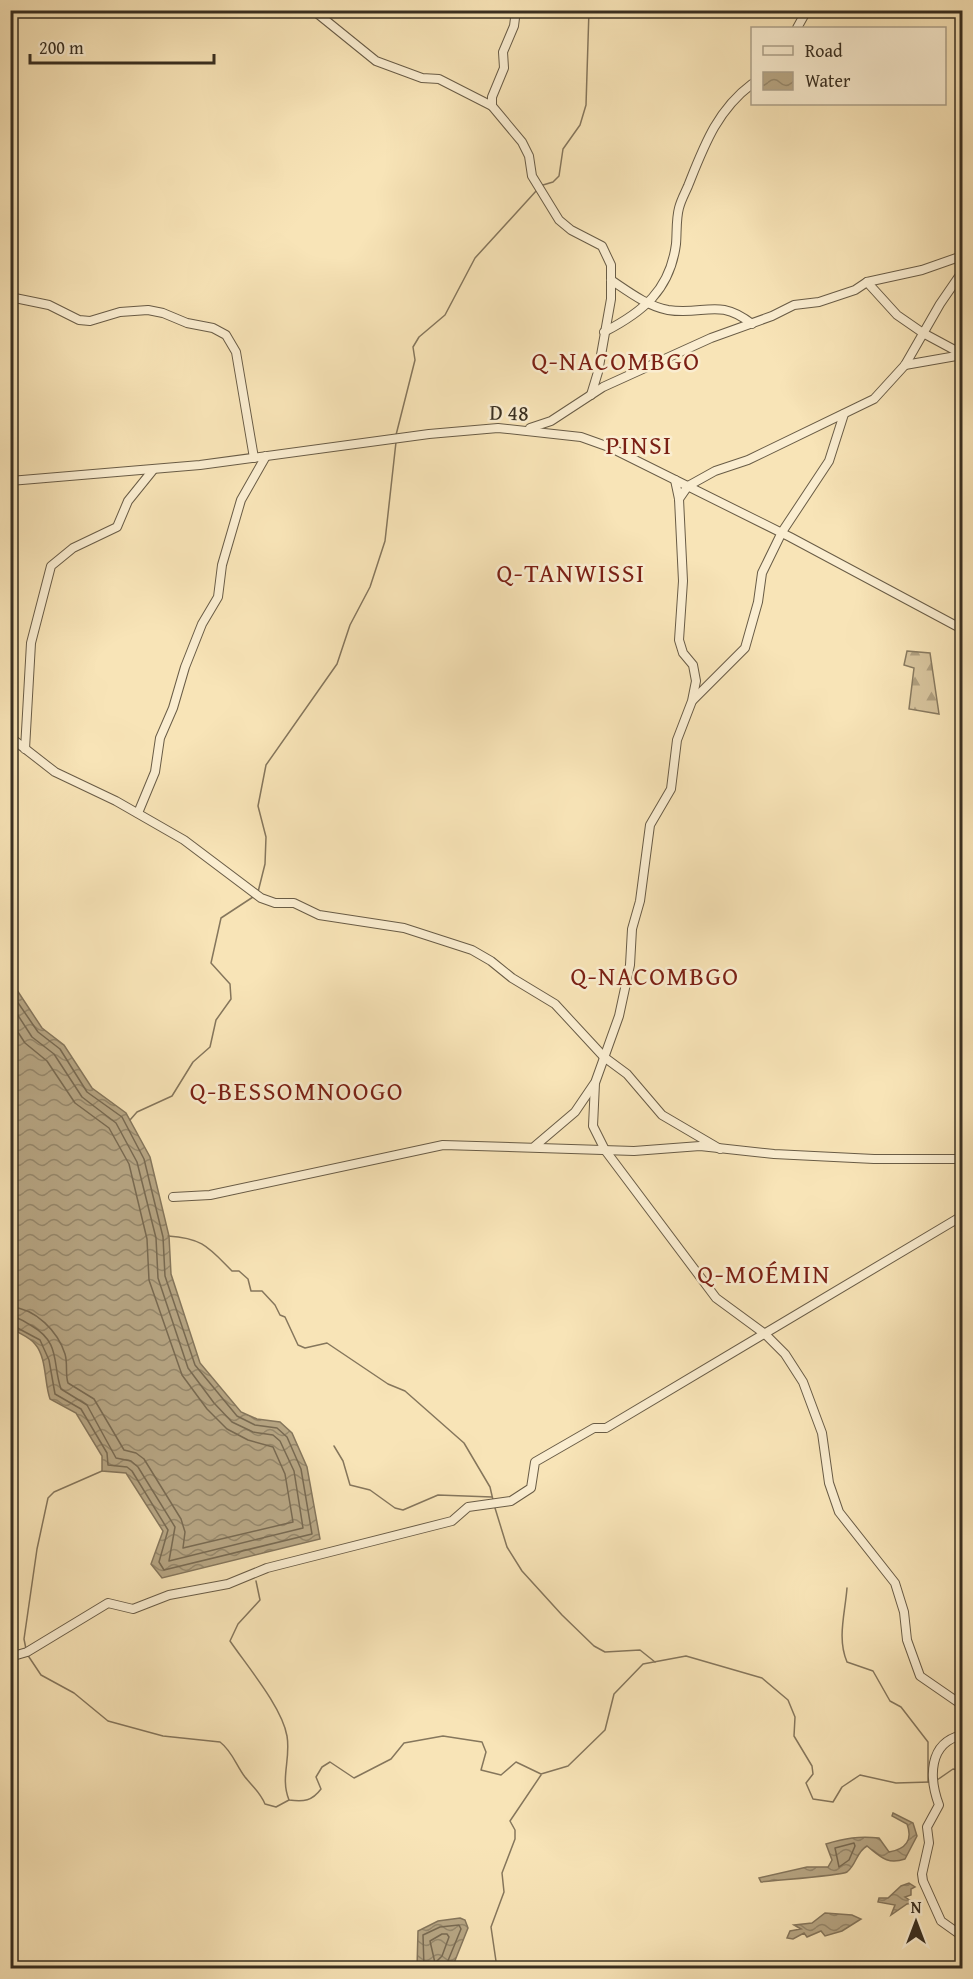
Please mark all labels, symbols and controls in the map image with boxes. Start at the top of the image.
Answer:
scale bar [30,27,214,65]
legend [751,27,946,105]
text: 200 m [39,34,84,61]
text: Road [805,37,843,64]
text: Water [805,67,851,94]
district label: Q-NACOMBGO [531,341,701,380]
street label: D 48 [489,396,529,428]
district label: PINSI [605,425,673,464]
district label: Q-TANWISSI [496,553,646,592]
district label: Q-NACOMBGO [570,956,740,995]
district label: Q-BESSOMNOOGO [190,1071,404,1110]
district label: Q-MOÉMIN [697,1254,831,1293]
north arrow [886,1892,946,1952]
text: N [911,1895,922,1919]

